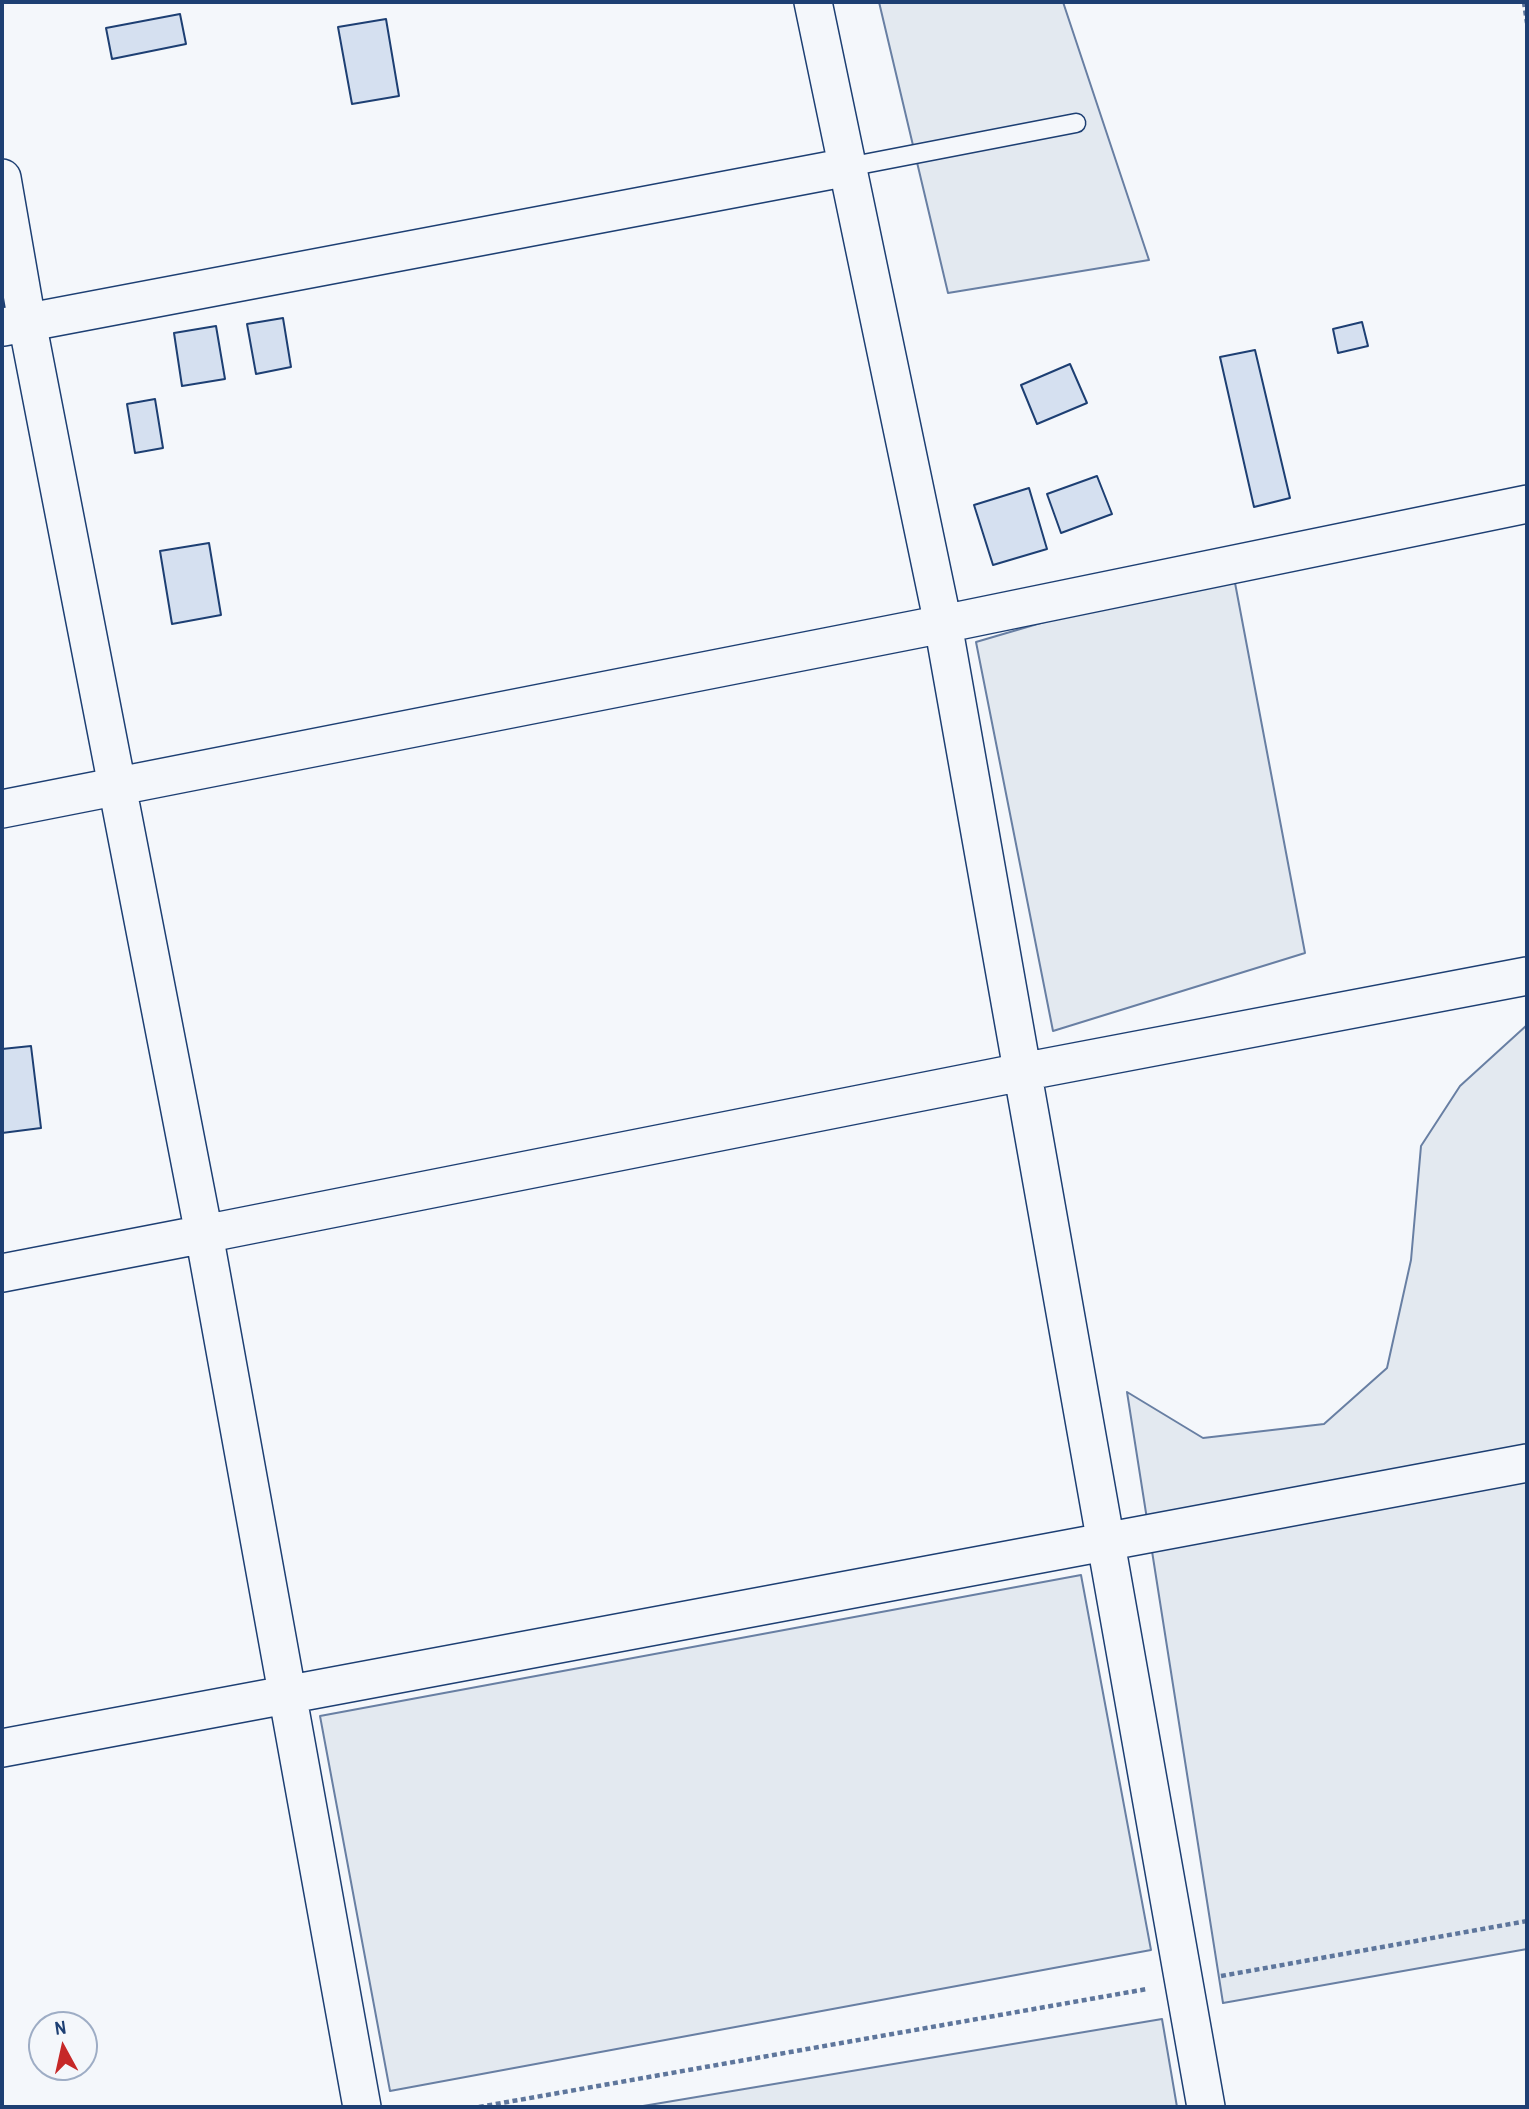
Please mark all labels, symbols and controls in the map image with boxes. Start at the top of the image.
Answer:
north arrow [28,2011,98,2081]
text: N [53,2014,68,2041]

